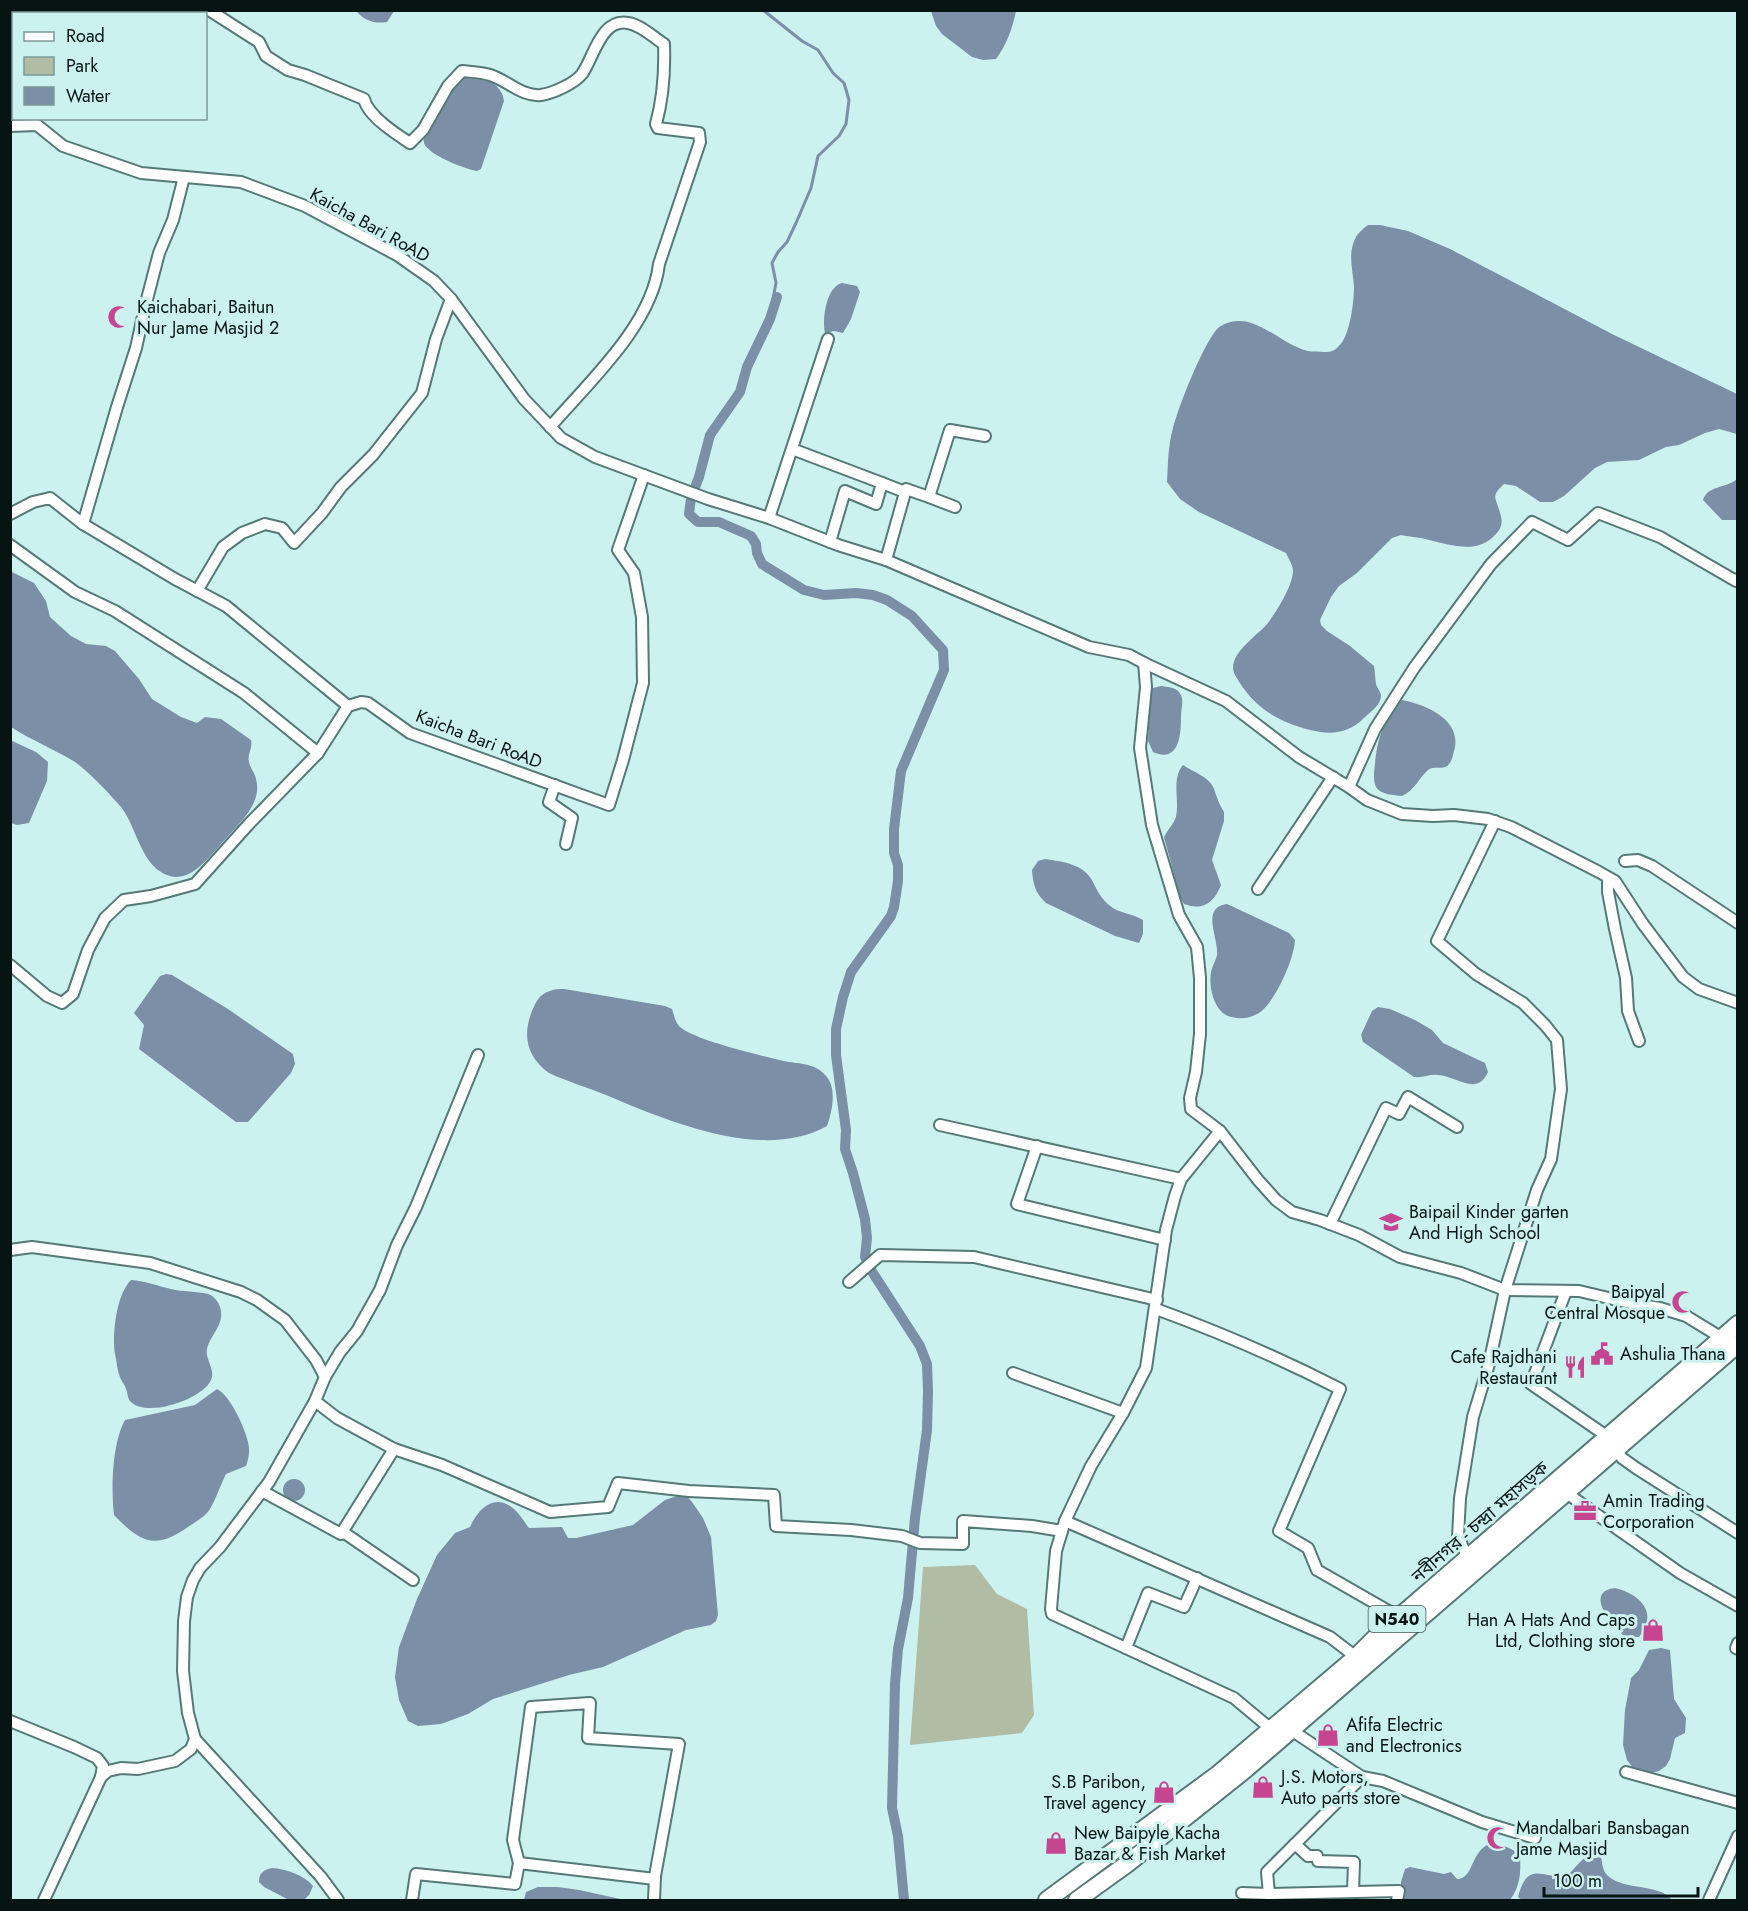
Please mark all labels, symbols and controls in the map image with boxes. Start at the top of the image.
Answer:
legend [12,12,207,120]
text: Road [66,23,105,49]
text: Park [66,53,98,79]
text: Water [66,83,111,109]
street label: Kaicha Bari RoAD [305,181,435,269]
place label: Kaichabari, Baitun Nur Jame Masjid 2 [137,294,279,341]
mosque icon: Kaichabari, Baitun Nur Jame Masjid 2 [106,304,132,330]
street label: Kaicha Bari RoAD [412,703,546,775]
place label: Baipail Kinder garten And High School [1409,1199,1569,1246]
school or university icon: Baipail Kinder garten And High School [1378,1209,1404,1235]
place label: Baipyal Central Mosque [1545,1279,1665,1326]
mosque icon: Baipyal Central Mosque [1670,1289,1696,1315]
public building icon: Ashulia Thana [1589,1341,1615,1367]
place label: Ashulia Thana [1620,1341,1726,1367]
place label: Cafe Rajdhani Restaurant [1450,1344,1558,1391]
restaurant icon: Cafe Rajdhani Restaurant [1562,1354,1588,1380]
street label: নবীনগর - চন্দ্রা মহাসড়ক [1405,1455,1554,1589]
place label: Amin Trading Corporation [1603,1488,1705,1535]
office icon: Amin Trading Corporation [1572,1498,1598,1524]
road number: N540 [1368,1606,1426,1632]
place label: Han A Hats And Caps Ltd, Clothing store [1467,1607,1635,1654]
shop icon: Han A Hats And Caps Ltd, Clothing store [1640,1617,1666,1643]
place label: Afifa Electric and Electronics [1346,1712,1462,1759]
shop icon: Afifa Electric and Electronics [1315,1722,1341,1748]
place label: J.S. Motors, Auto parts store [1279,1764,1400,1811]
place label: S.B Paribon, Travel agency [1044,1769,1146,1816]
shop icon: J.S. Motors, Auto parts store [1250,1774,1276,1800]
shop icon: S.B Paribon, Travel agency [1151,1779,1177,1805]
place label: Mandalbari Bansbagan Jame Masjid [1514,1815,1690,1862]
place label: New Baipyle Kacha Bazar & Fish Market [1074,1820,1226,1867]
mosque icon: Mandalbari Bansbagan Jame Masjid [1485,1825,1511,1851]
shop icon: New Baipyle Kacha Bazar & Fish Market [1043,1830,1069,1856]
scale bar [1544,1860,1698,1898]
text: 100 m [1553,1868,1602,1894]

